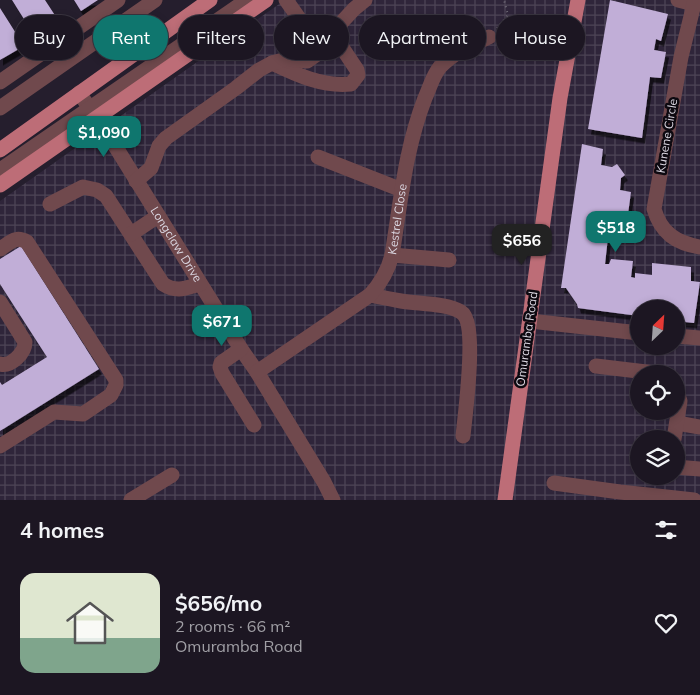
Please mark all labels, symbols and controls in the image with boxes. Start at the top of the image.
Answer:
chip: Buy [15,15,83,60]
chip: Rent [93,15,168,60]
chip: Filters [178,15,264,60]
chip: New [274,15,349,60]
chip: Apartment [359,15,486,60]
chip: House [496,15,585,60]
street label: Kunene Circle [653,98,680,174]
pin: $1,090 [63,116,145,158]
text: $1,090 [78,122,130,142]
street label: Kestrel Close [384,183,410,256]
street label: Longclaw Drive [148,204,206,285]
pin: $518 [586,210,646,253]
text: $518 [597,217,635,237]
pin: $656 [492,224,552,266]
text: $656 [503,230,541,250]
street label: Omuramba Road [512,290,541,387]
north arrow [630,300,685,355]
map controls [630,300,685,485]
pin: $671 [192,304,252,347]
text: $671 [203,311,241,331]
button: locate [630,365,685,420]
button: layers [630,430,685,485]
icon: filters [652,516,680,544]
text: 4 homes [20,517,104,543]
text: $656/mo [175,590,262,616]
icon: home [60,593,120,653]
icon: heart [652,609,680,637]
text: 2 rooms · 66 m² [175,616,290,636]
text: Omuramba Road [175,636,303,656]

